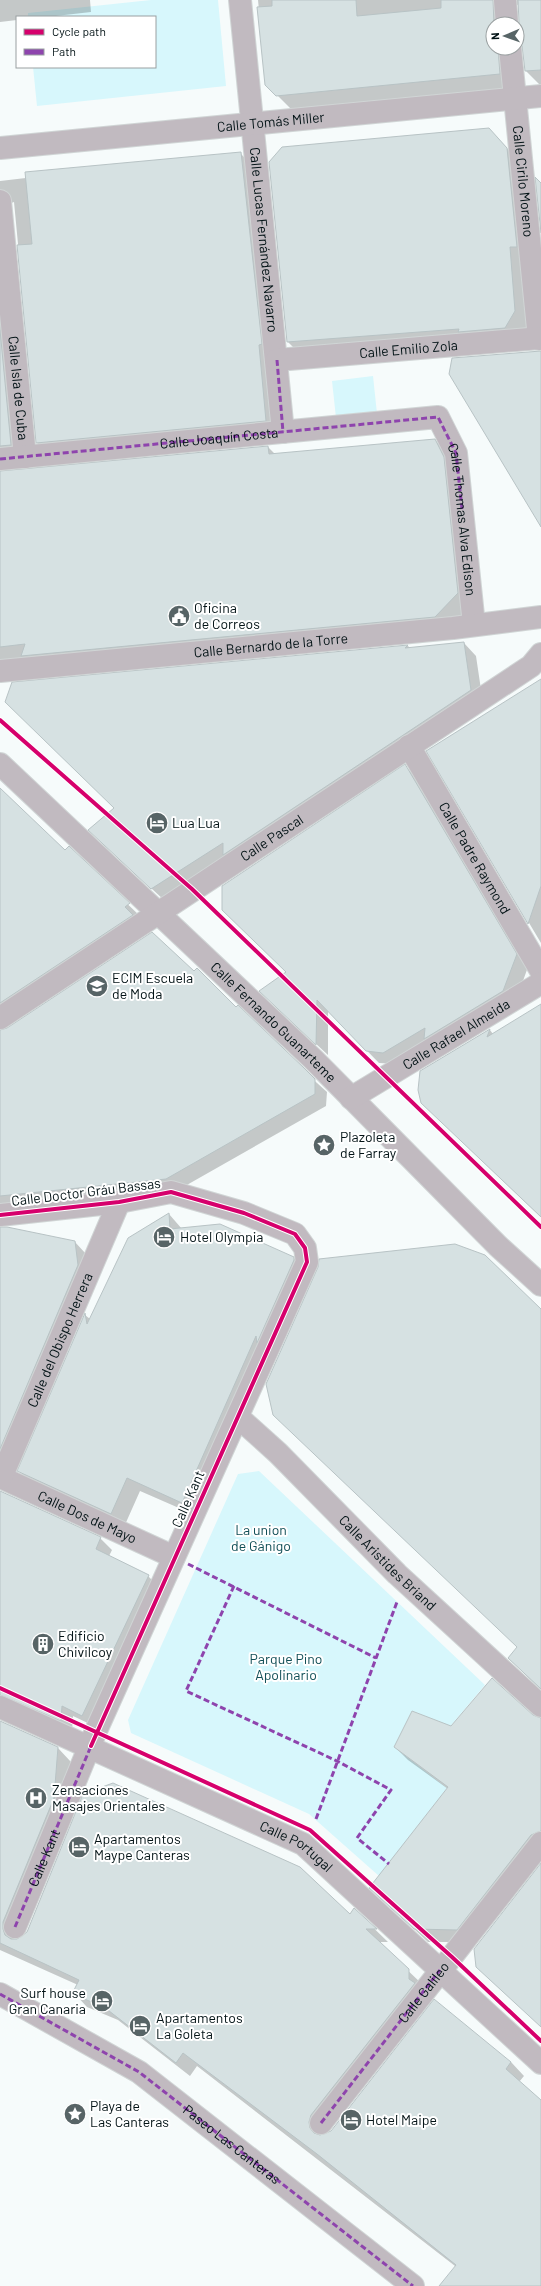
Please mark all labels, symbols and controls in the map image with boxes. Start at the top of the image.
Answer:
legend [16,16,156,68]
north arrow [485,16,525,56]
text: Cycle path [52,24,106,38]
text: N [488,32,501,40]
text: Path [52,44,76,58]
street label: Calle Tomás Miller [216,108,325,135]
street label: Calle Cirilo Moreno [510,125,538,238]
street label: Calle Lucas Fernández Navarro [247,146,282,333]
street label: Calle Isla de Cuba [5,335,32,441]
street label: Calle Emilio Zola [358,336,459,361]
street label: Calle Joaquín Costa [159,423,279,452]
street label: Calle Thomas Alva Edison [444,440,480,597]
place label: Oficina de Correos [194,599,260,632]
public building icon: Oficina de Correos [166,603,192,629]
street label: Calle Bernardo de la Torre [193,629,349,661]
street label: Calle Padre Raymond [436,799,515,917]
hotel icon: Lua Lua [144,810,170,836]
street label: Calle Pascal [237,810,306,864]
place label: Lua Lua [172,814,220,831]
street label: Calle Fernando Guanarteme [207,958,340,1086]
place label: ECIM Escuela de Moda [112,969,193,1002]
school or university icon: ECIM Escuela de Moda [84,973,110,999]
street label: Calle Rafael Almeida [399,995,513,1073]
place label: Plazoleta de Farray [340,1128,397,1161]
place icon: Plazoleta de Farray [311,1132,337,1158]
street label: Calle Doctor Gráu Bassas [10,1174,162,1209]
hotel icon: Hotel Olympia [151,1224,177,1250]
place label: Hotel Olympia [180,1228,263,1245]
street label: Calle del Obispo Herrera [23,1270,96,1410]
street label: Calle Kant [167,1468,208,1530]
street label: Calle Dos de Mayo [35,1487,140,1547]
street label: Calle Aristides Briand [336,1511,440,1614]
park label: La union de Gánigo [231,1521,291,1554]
place label: Edificio Chivilcoy [58,1627,113,1660]
building icon: Edificio Chivilcoy [30,1631,56,1657]
park label: Parque Pino Apolinario [250,1650,322,1683]
place label: Zensaciones Masajes Orientales [52,1781,166,1814]
hospital icon: Zensaciones Masajes Orientales [23,1785,49,1811]
street label: Calle Portugal [257,1817,337,1875]
street label: Calle Kant [24,1826,63,1889]
place label: Apartamentos Maype Canteras [94,1830,190,1863]
hotel icon: Apartamentos Maype Canteras [66,1834,92,1860]
street label: Calle Galileo [394,1958,452,2026]
place label: Surf house Gran Canaria [9,1984,86,2017]
hotel icon: Surf house Gran Canaria [89,1988,115,2014]
place label: Apartamentos La Goleta [156,2009,243,2042]
hotel icon: Apartamentos La Goleta [127,2013,153,2039]
place label: Playa de Las Canteras [90,2097,169,2130]
place icon: Playa de Las Canteras [62,2101,88,2127]
street label: Paseo Las Canteras [180,2101,284,2188]
hotel icon: Hotel Maipe [338,2107,364,2133]
place label: Hotel Maipe [366,2111,437,2128]

